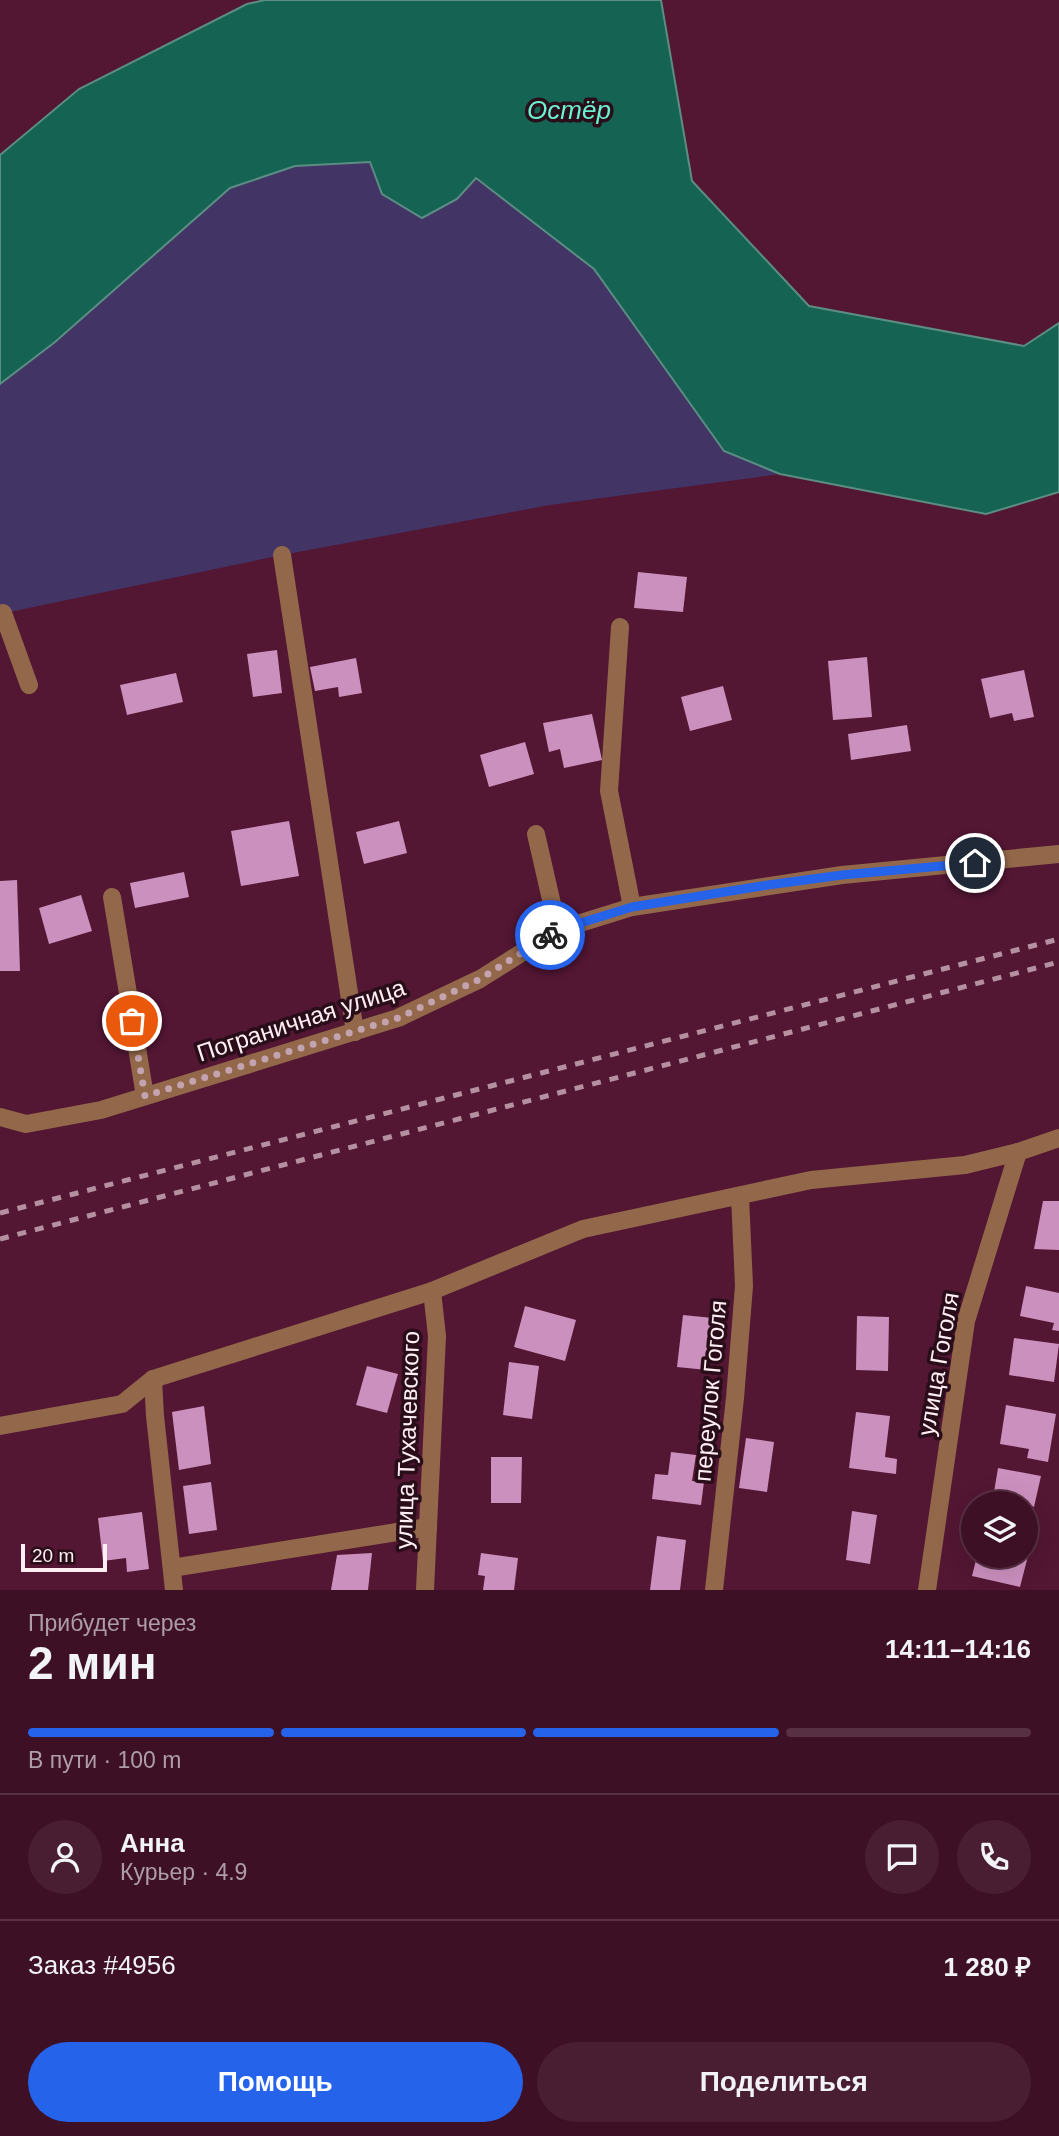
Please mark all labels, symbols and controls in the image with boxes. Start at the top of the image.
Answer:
water label: Остёр [527,95,611,125]
pin [945,833,1005,893]
icon: home [956,844,994,882]
courier [515,900,585,970]
icon: bike [531,916,569,954]
street label: Пограничная улица [193,973,409,1066]
pin [102,991,162,1051]
icon: bag [113,1002,151,1040]
street label: улица Гоголя [912,1290,964,1438]
street label: переулок Гоголя [689,1299,731,1483]
street label: улица Тухачевского [390,1330,424,1550]
map controls [961,1491,1038,1568]
button: layers [961,1491,1038,1568]
scale bar [21,1541,107,1573]
text: 20 m [32,1545,74,1566]
text: Прибудет через [28,1610,196,1636]
text: 14:11–14:16 [885,1634,1031,1664]
text: 2 мин [28,1637,156,1689]
text: В пути · 100 m [28,1747,181,1773]
button: person [28,1820,102,1894]
button: chat [865,1820,939,1894]
button: phone [957,1820,1031,1894]
text: Анна [120,1828,185,1858]
text: Курьер · 4.9 [120,1859,247,1885]
text: Заказ #4956 [28,1950,176,1980]
text: 1 280 ₽ [944,1952,1031,1982]
button: Помощь [28,2042,523,2122]
button: Поделиться [537,2042,1031,2122]

